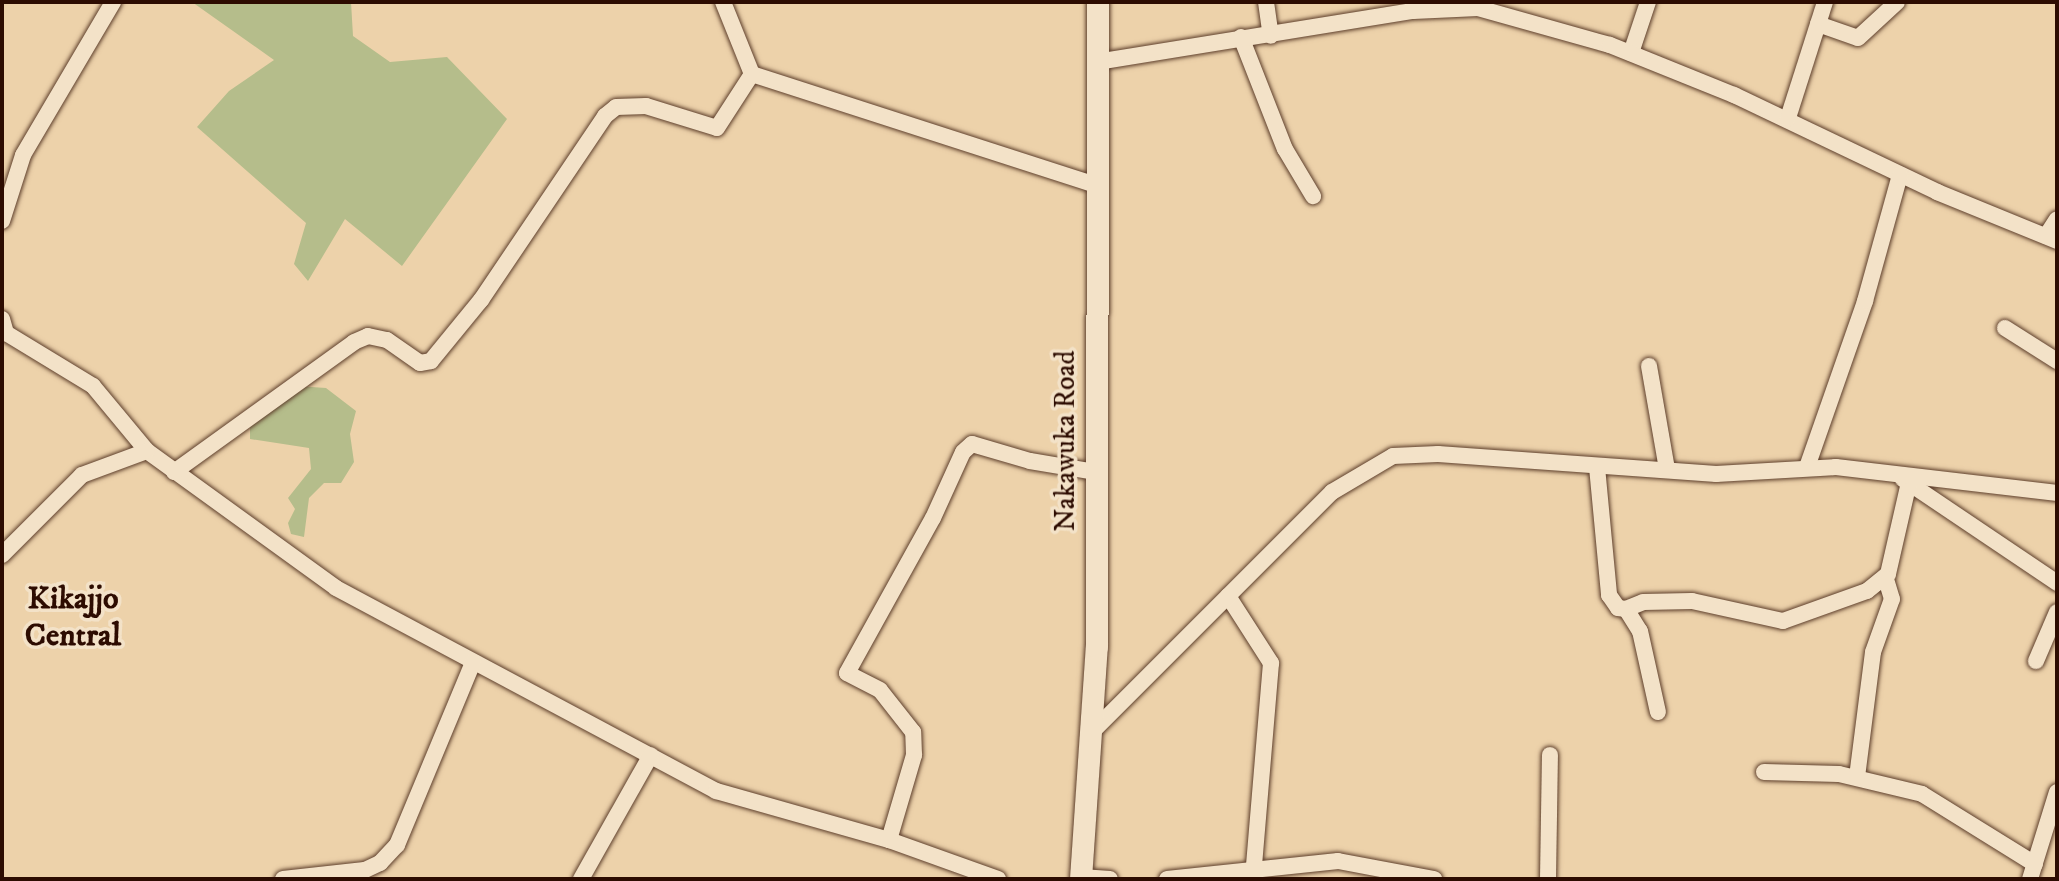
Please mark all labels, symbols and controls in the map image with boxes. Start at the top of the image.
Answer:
street label: Nakawuka Road [1049,350,1083,532]
district label: Kikajjo Central [25,581,121,656]

